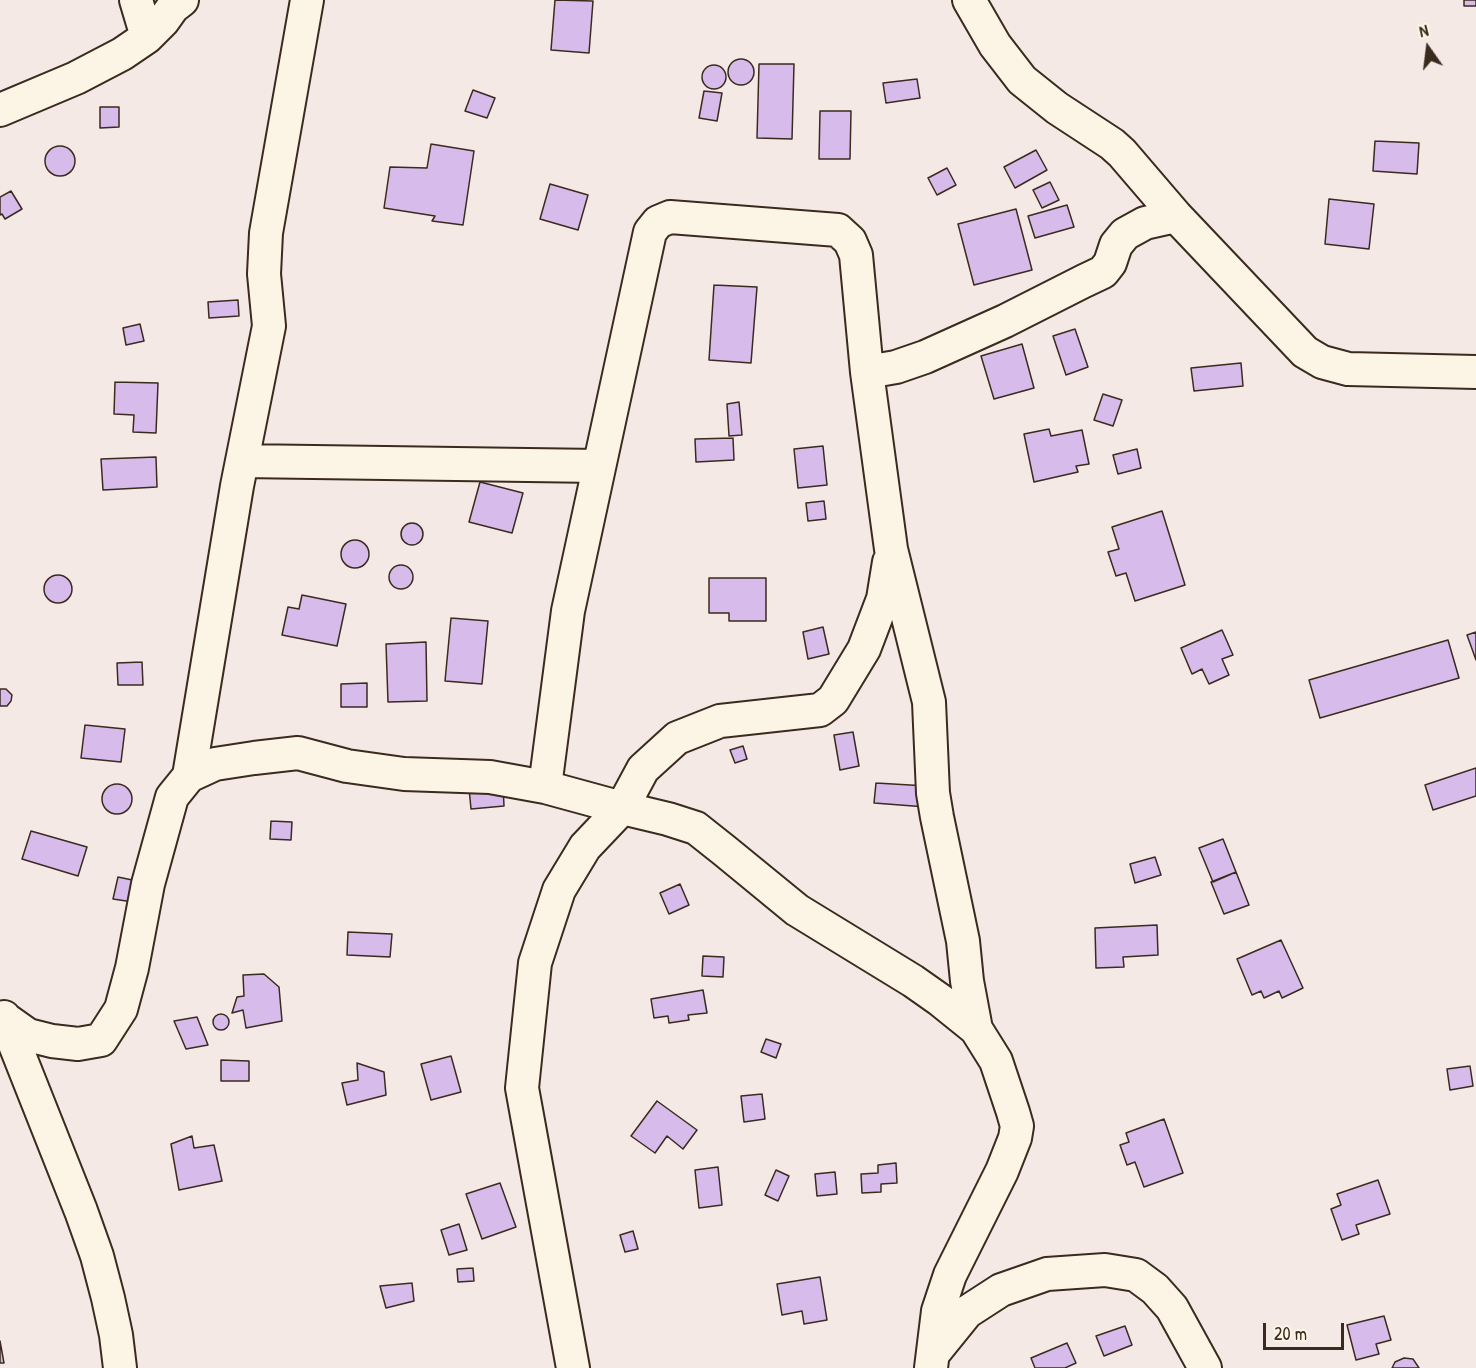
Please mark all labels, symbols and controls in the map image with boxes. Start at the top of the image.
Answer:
north arrow [1398,18,1458,78]
text: N [1417,19,1430,42]
scale bar [1266,1311,1347,1349]
text: 20 m [1274,1321,1307,1346]

